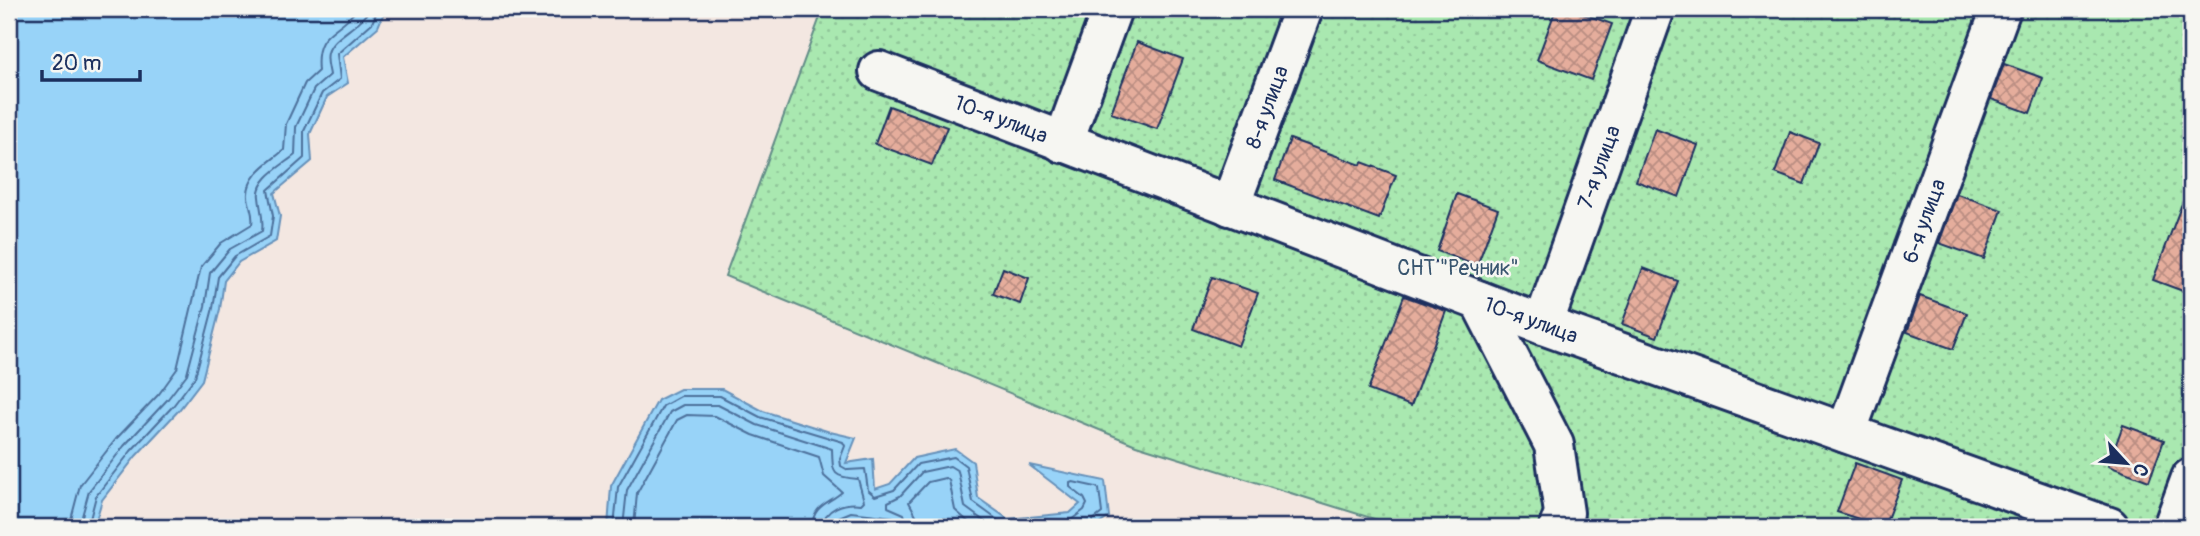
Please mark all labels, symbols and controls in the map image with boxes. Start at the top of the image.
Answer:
scale bar [42,38,140,82]
text: 20 m [52,50,101,77]
street label: 8-я улица [1240,62,1295,152]
street label: 10-я улица [950,89,1052,150]
street label: 7-я улица [1572,122,1627,213]
street label: 6-я улица [1897,175,1952,267]
park label: СНТ "Речник" [1397,255,1519,282]
street label: 10-я улица [1480,291,1582,350]
north arrow [2092,428,2162,498]
text: С [2127,459,2154,481]

